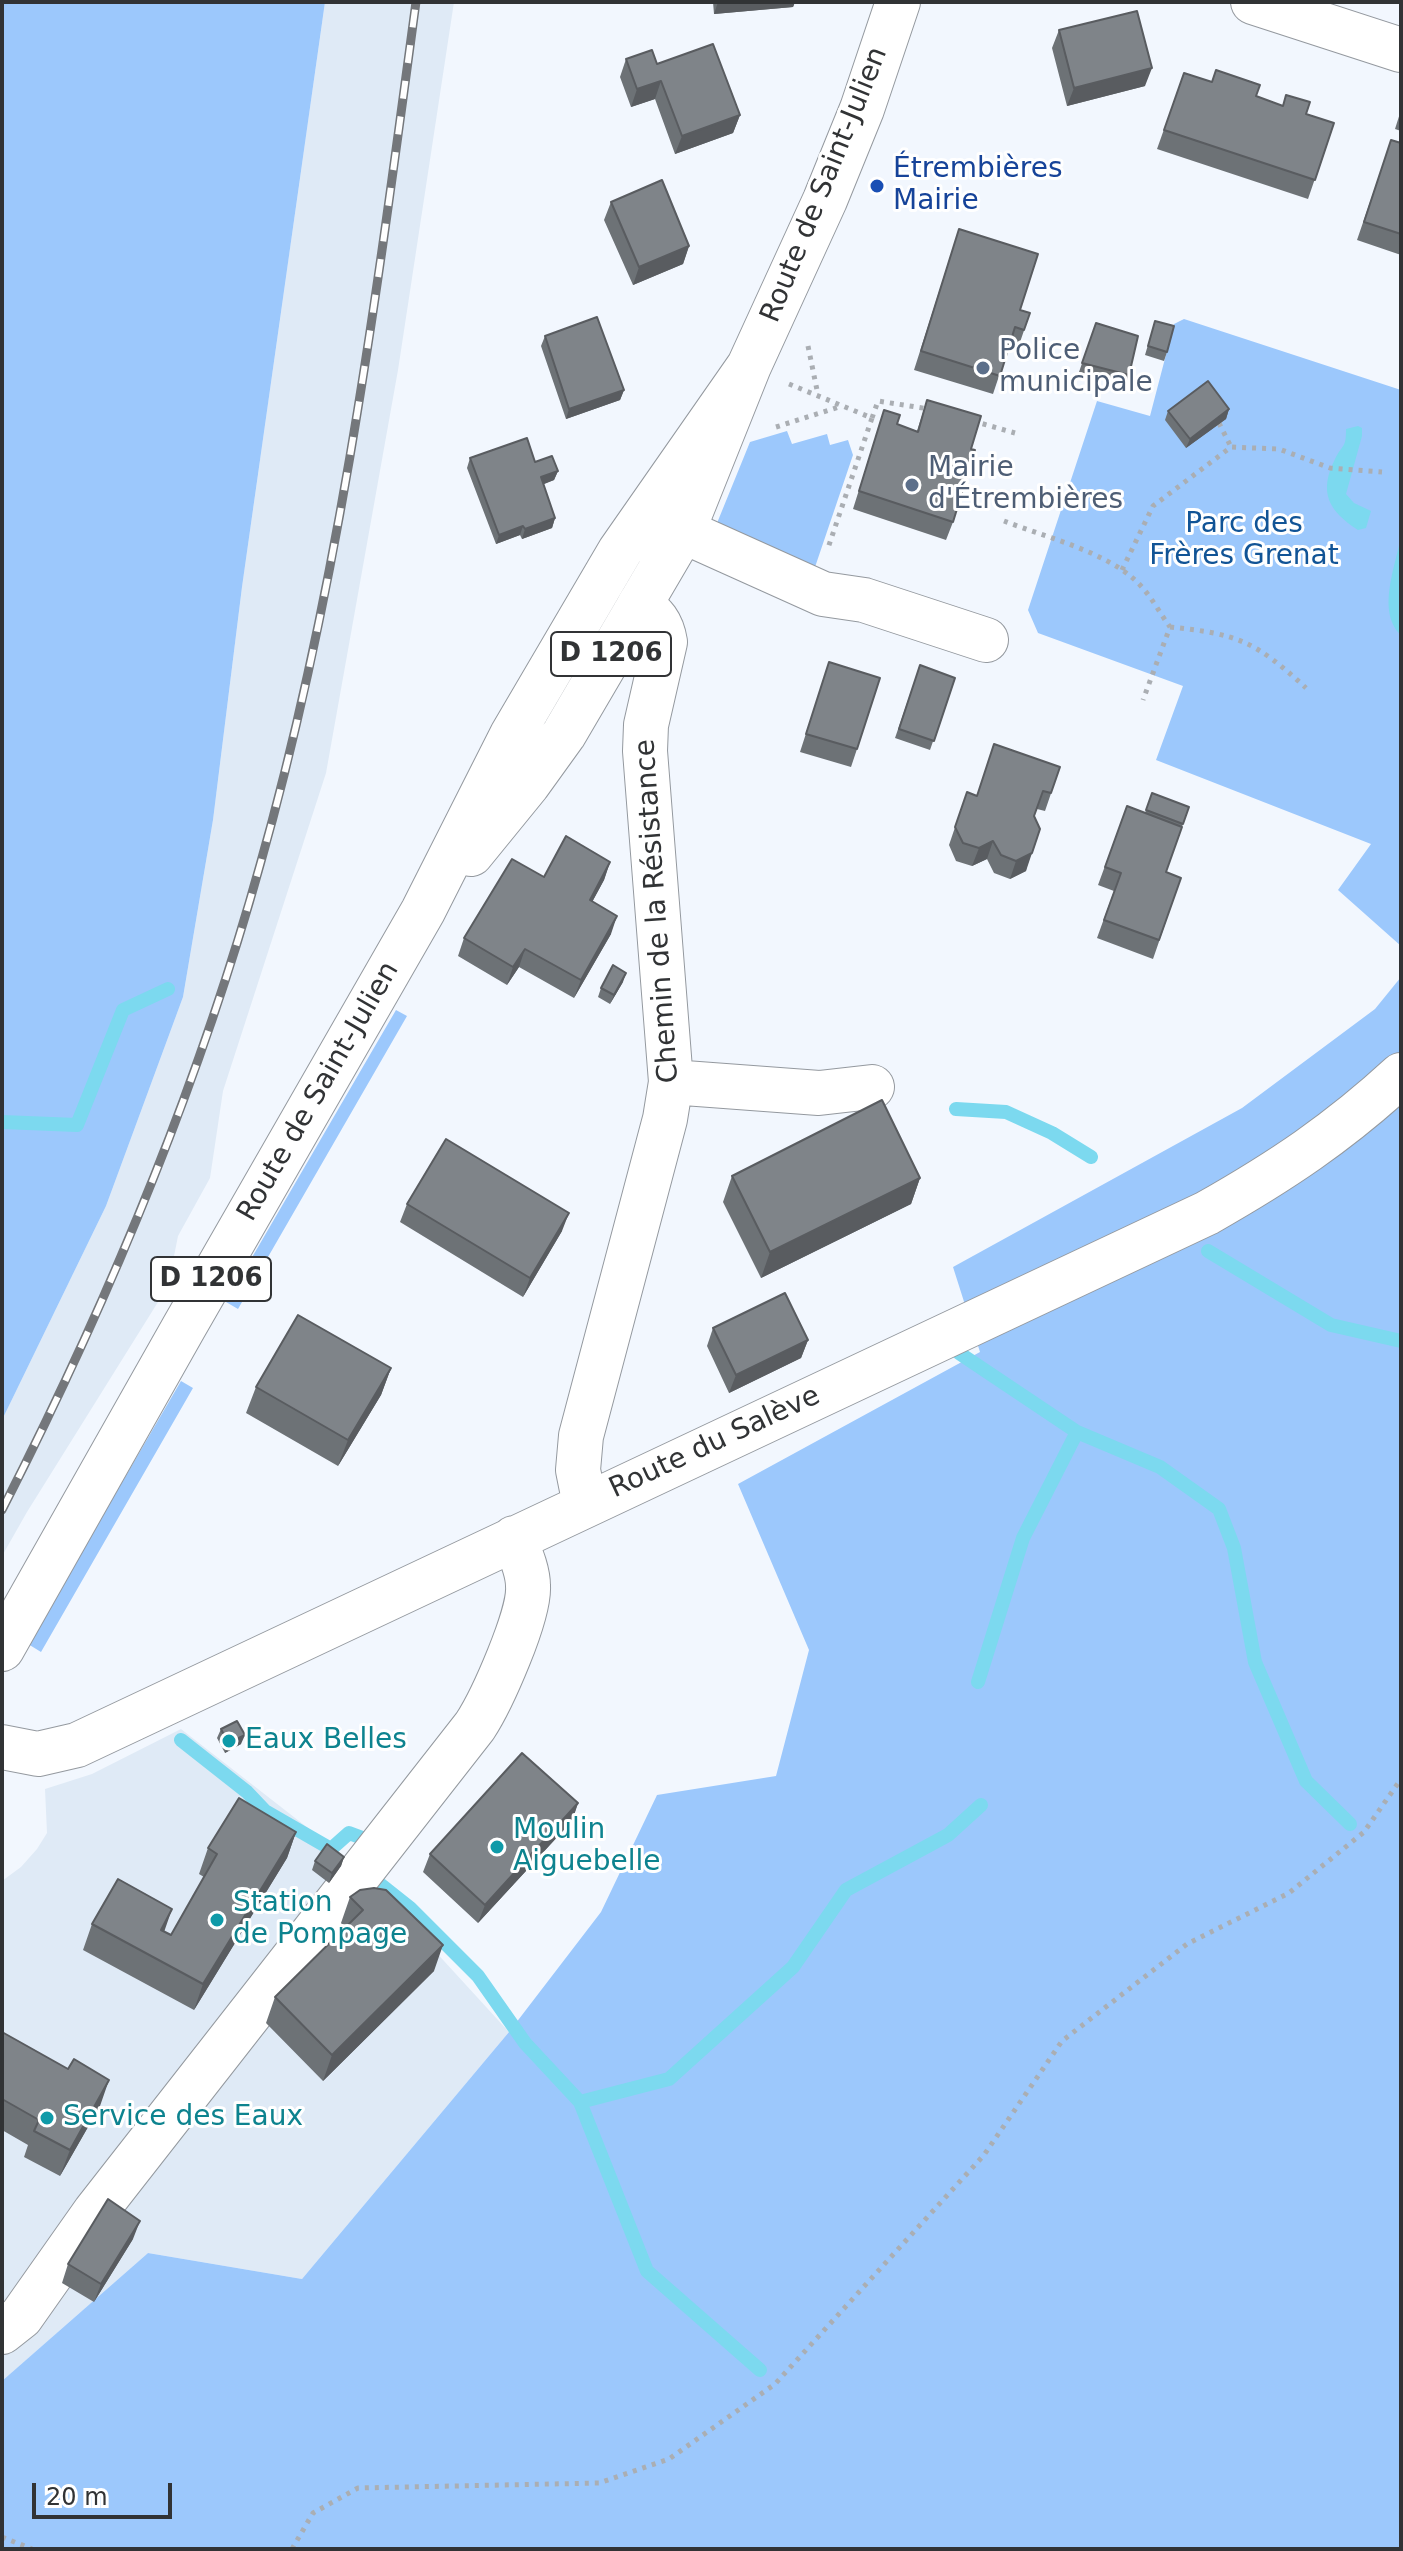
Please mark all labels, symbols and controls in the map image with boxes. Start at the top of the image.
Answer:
street label: Route de Saint-Julien [754,43,896,327]
place label: Étrembières Mairie [893,153,1063,219]
marker: Étrembières Mairie [868,177,886,195]
place label: Police municipale [999,335,1153,401]
marker: Police municipale [974,359,992,377]
place label: Mairie d'Étrembières [928,452,1123,518]
marker: Mairie d'Étrembières [903,476,921,494]
park label: Parc des Frères Grenat [1149,508,1339,574]
road number: D 1206 [551,632,671,676]
street label: Chemin de la Résistance [629,738,687,1084]
street label: Route de Saint-Julien [231,956,407,1228]
road number: D 1206 [151,1257,271,1301]
street label: Route du Salève [604,1380,826,1506]
place label: Eaux Belles [245,1724,407,1758]
marker: Eaux Belles [220,1732,238,1750]
place label: Moulin Aiguebelle [513,1814,660,1880]
marker: Moulin Aiguebelle [488,1838,506,1856]
place label: Station de Pompage [233,1887,407,1953]
marker: Station de Pompage [208,1911,226,1929]
place label: Service des Eaux [63,2101,303,2135]
marker: Service des Eaux [38,2109,56,2127]
scale bar [36,2467,176,2517]
text: 20 m [46,2483,108,2511]

